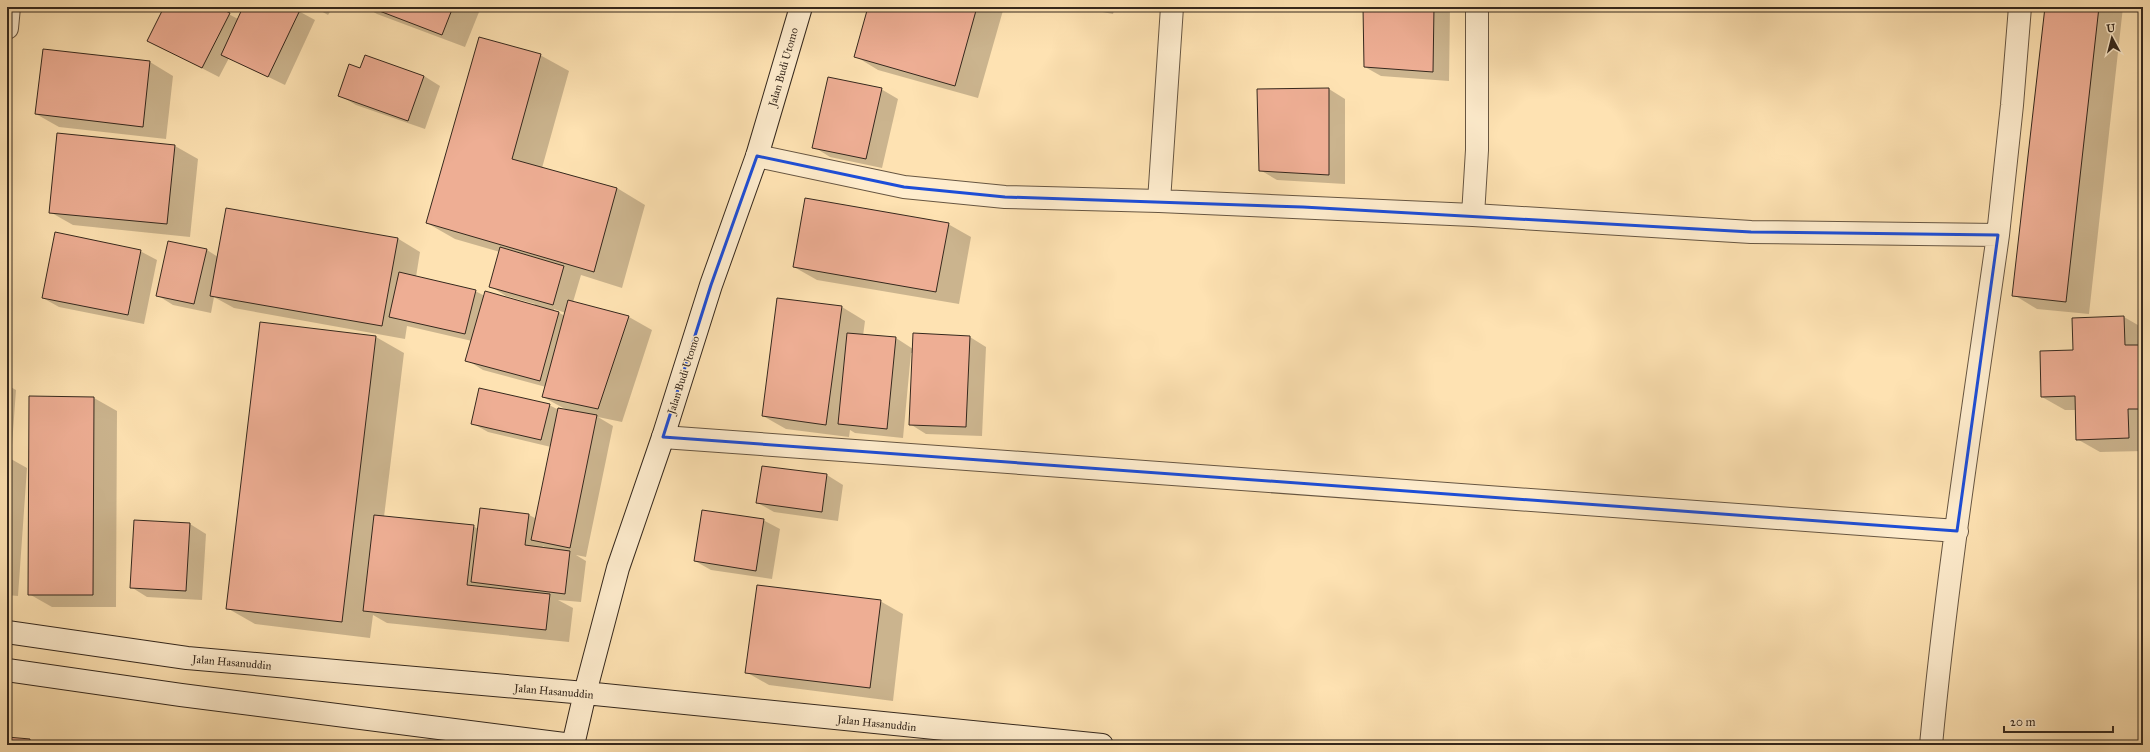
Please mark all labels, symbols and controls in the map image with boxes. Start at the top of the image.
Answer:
north arrow [2092,18,2132,58]
text: U [2106,22,2116,36]
street label: Jalan Budi Utomo [766,26,802,109]
street label: Jalan Budi Utomo [664,334,703,417]
street label: Jalan Hasanuddin [191,652,272,673]
street label: Jalan Hasanuddin [513,681,594,702]
scale bar [2004,708,2113,734]
street label: Jalan Hasanuddin [836,713,917,735]
text: 20 m [2010,715,2036,729]

